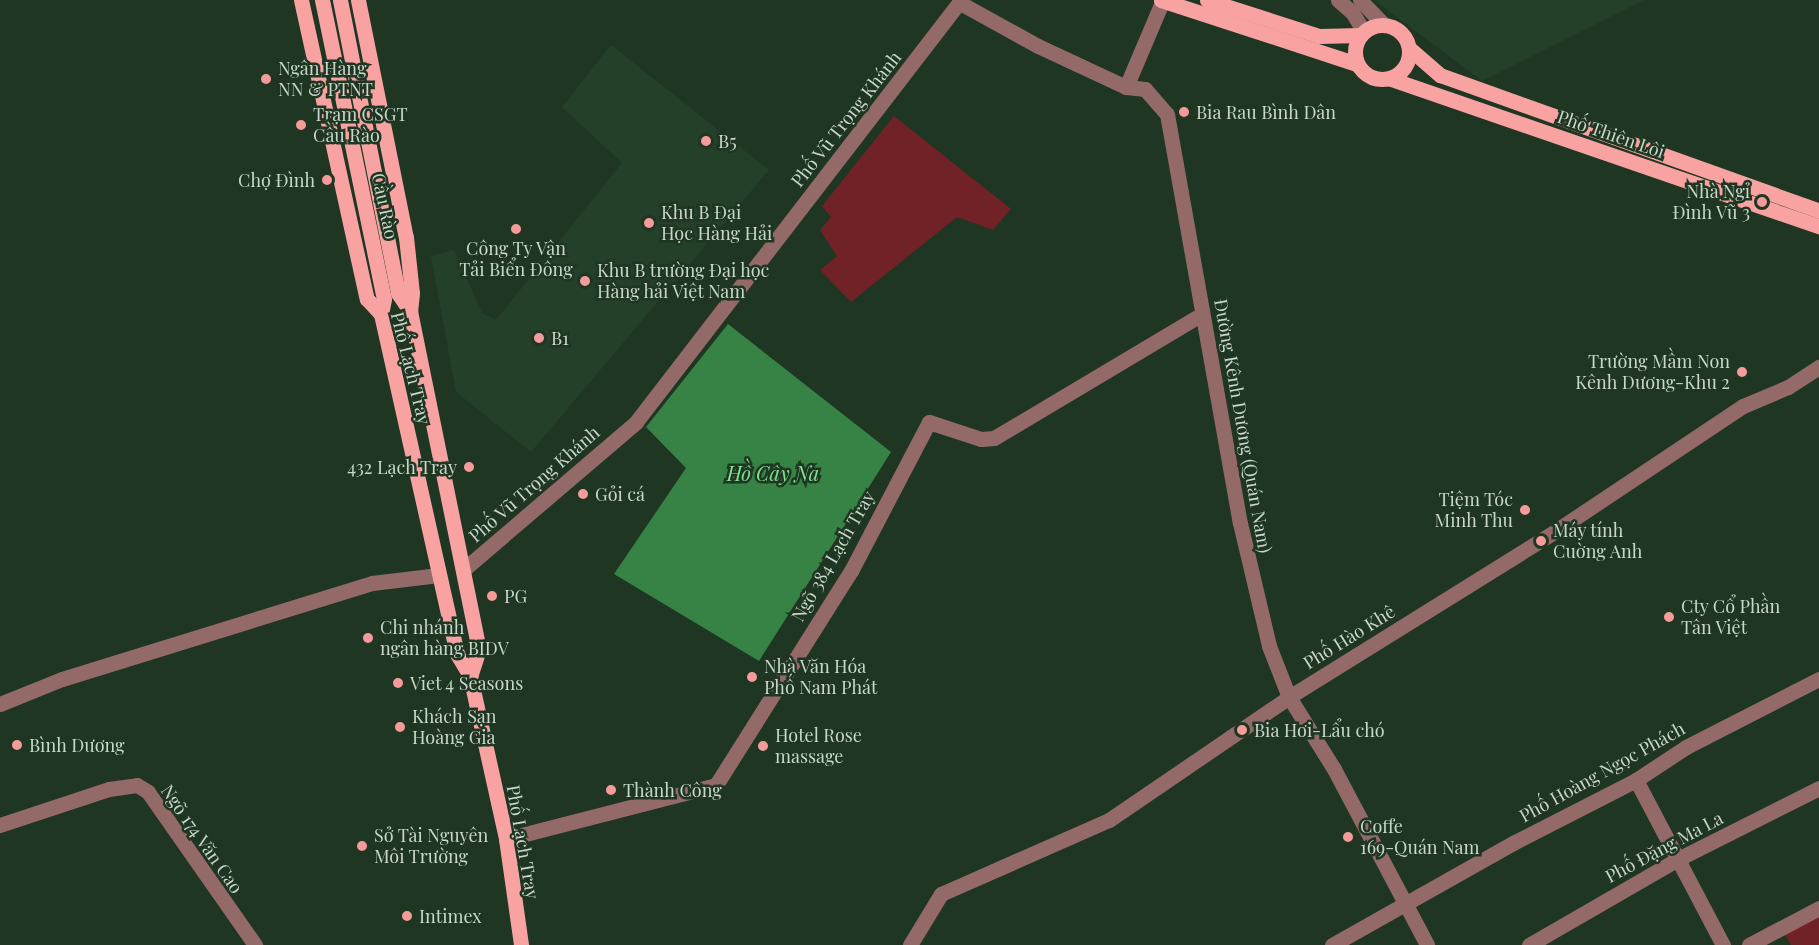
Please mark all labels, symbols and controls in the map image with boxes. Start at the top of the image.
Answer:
street label: Phố Vũ Trọng Khánh [786,46,906,192]
place label: Ngân Hàng NN & PTNT [278,58,373,100]
marker: Ngân Hàng NN & PTNT [259,72,273,86]
place label: Bia Rau Bình Dân [1196,101,1336,123]
place label: Trạm CSGT Cầu Rào [313,104,408,146]
marker: Bia Rau Bình Dân [1177,105,1191,119]
street label: Phố Thiên Lôi [1554,106,1668,162]
marker: Trạm CSGT Cầu Rào [294,118,308,132]
place label: B5 [718,130,737,152]
marker: B5 [699,134,713,148]
place label: Chợ Đình [238,169,315,191]
street label: Cầu Rào [367,171,403,241]
marker: Chợ Đình [320,173,334,187]
place label: Nhà Ngỉ Đình Vũ 3 [1672,181,1750,224]
marker: Nhà Ngỉ Đình Vũ 3 [1755,195,1769,209]
place label: Khu B Đại Học Hàng Hải [661,202,772,244]
marker: Khu B Đại Học Hàng Hải [642,216,656,230]
marker: Công Ty Vận Tải Biển Đông [509,222,523,236]
place label: Công Ty Vận Tải Biển Đông [459,238,573,280]
place label: Khu B trường Đại học Hàng hải Việt Nam [597,260,770,302]
marker: Khu B trường Đại học Hàng hải Việt Nam [578,274,592,288]
street label: Đường Kênh Dương (Quán Nam) [1210,297,1276,555]
street label: Phố Lạch Tray [387,309,435,427]
place label: B1 [551,327,569,349]
marker: B1 [532,331,546,345]
place label: Trường Mầm Non Kênh Dương-Khu 2 [1575,351,1730,394]
marker: Trường Mầm Non Kênh Dương-Khu 2 [1735,365,1749,379]
street label: Phố Vũ Trọng Khánh [464,421,604,547]
place label: 432 Lạch Tray [347,456,457,478]
marker: 432 Lạch Tray [462,460,476,474]
water label: Hồ Cây Na [727,460,819,484]
place label: Gỏi cá [595,483,645,505]
marker: Gỏi cá [576,487,590,501]
street label: Ngõ 384 Lạch Tray [787,487,879,625]
place label: Tiệm Tóc Minh Thu [1434,489,1513,532]
marker: Tiệm Tóc Minh Thu [1518,503,1532,517]
place label: Máy tính Cuờng Anh [1553,520,1643,562]
marker: Máy tính Cuờng Anh [1534,534,1548,548]
place label: PG [504,585,527,607]
marker: PG [485,589,499,603]
place label: Cty Cổ Phần Tân Việt [1681,596,1781,638]
street label: Phố Hào Khê [1299,600,1399,674]
marker: Cty Cổ Phần Tân Việt [1662,610,1676,624]
place label: Chi nhánh ngân hàng BIDV [380,617,509,660]
marker: Chi nhánh ngân hàng BIDV [361,631,375,645]
place label: Nhà Văn Hóa Phố Nam Phát [764,656,877,698]
marker: Nhà Văn Hóa Phố Nam Phát [745,670,759,684]
place label: Viet 4 Seasons [410,672,524,694]
marker: Viet 4 Seasons [391,676,405,690]
place label: Khách Sạn Hoàng Gia [412,706,497,748]
street label: Phố Hoàng Ngọc Phách [1515,717,1689,827]
place label: Bia Hơi-Lẩu chó [1254,719,1385,741]
marker: Khách Sạn Hoàng Gia [393,720,407,734]
marker: Bia Hơi-Lẩu chó [1235,723,1249,737]
place label: Hotel Rose massage [775,725,862,768]
place label: Bình Dương [29,734,125,756]
marker: Bình Dương [10,738,24,752]
marker: Hotel Rose massage [756,739,770,753]
place label: Thành Công [623,779,722,801]
street label: Ngõ 174 Văn Cao [156,780,248,898]
street label: Phố Lạch Tray [502,783,544,901]
marker: Thành Công [604,783,618,797]
street label: Phố Đặng Ma La [1601,807,1727,887]
place label: Coffe 169-Quán Nam [1360,816,1479,858]
place label: Sở Tài Nguyên Môi Trường [374,825,489,868]
marker: Coffe 169-Quán Nam [1341,830,1355,844]
marker: Sở Tài Nguyên Môi Trường [355,839,369,853]
place label: Intimex [419,905,482,927]
marker: Intimex [400,909,414,923]

